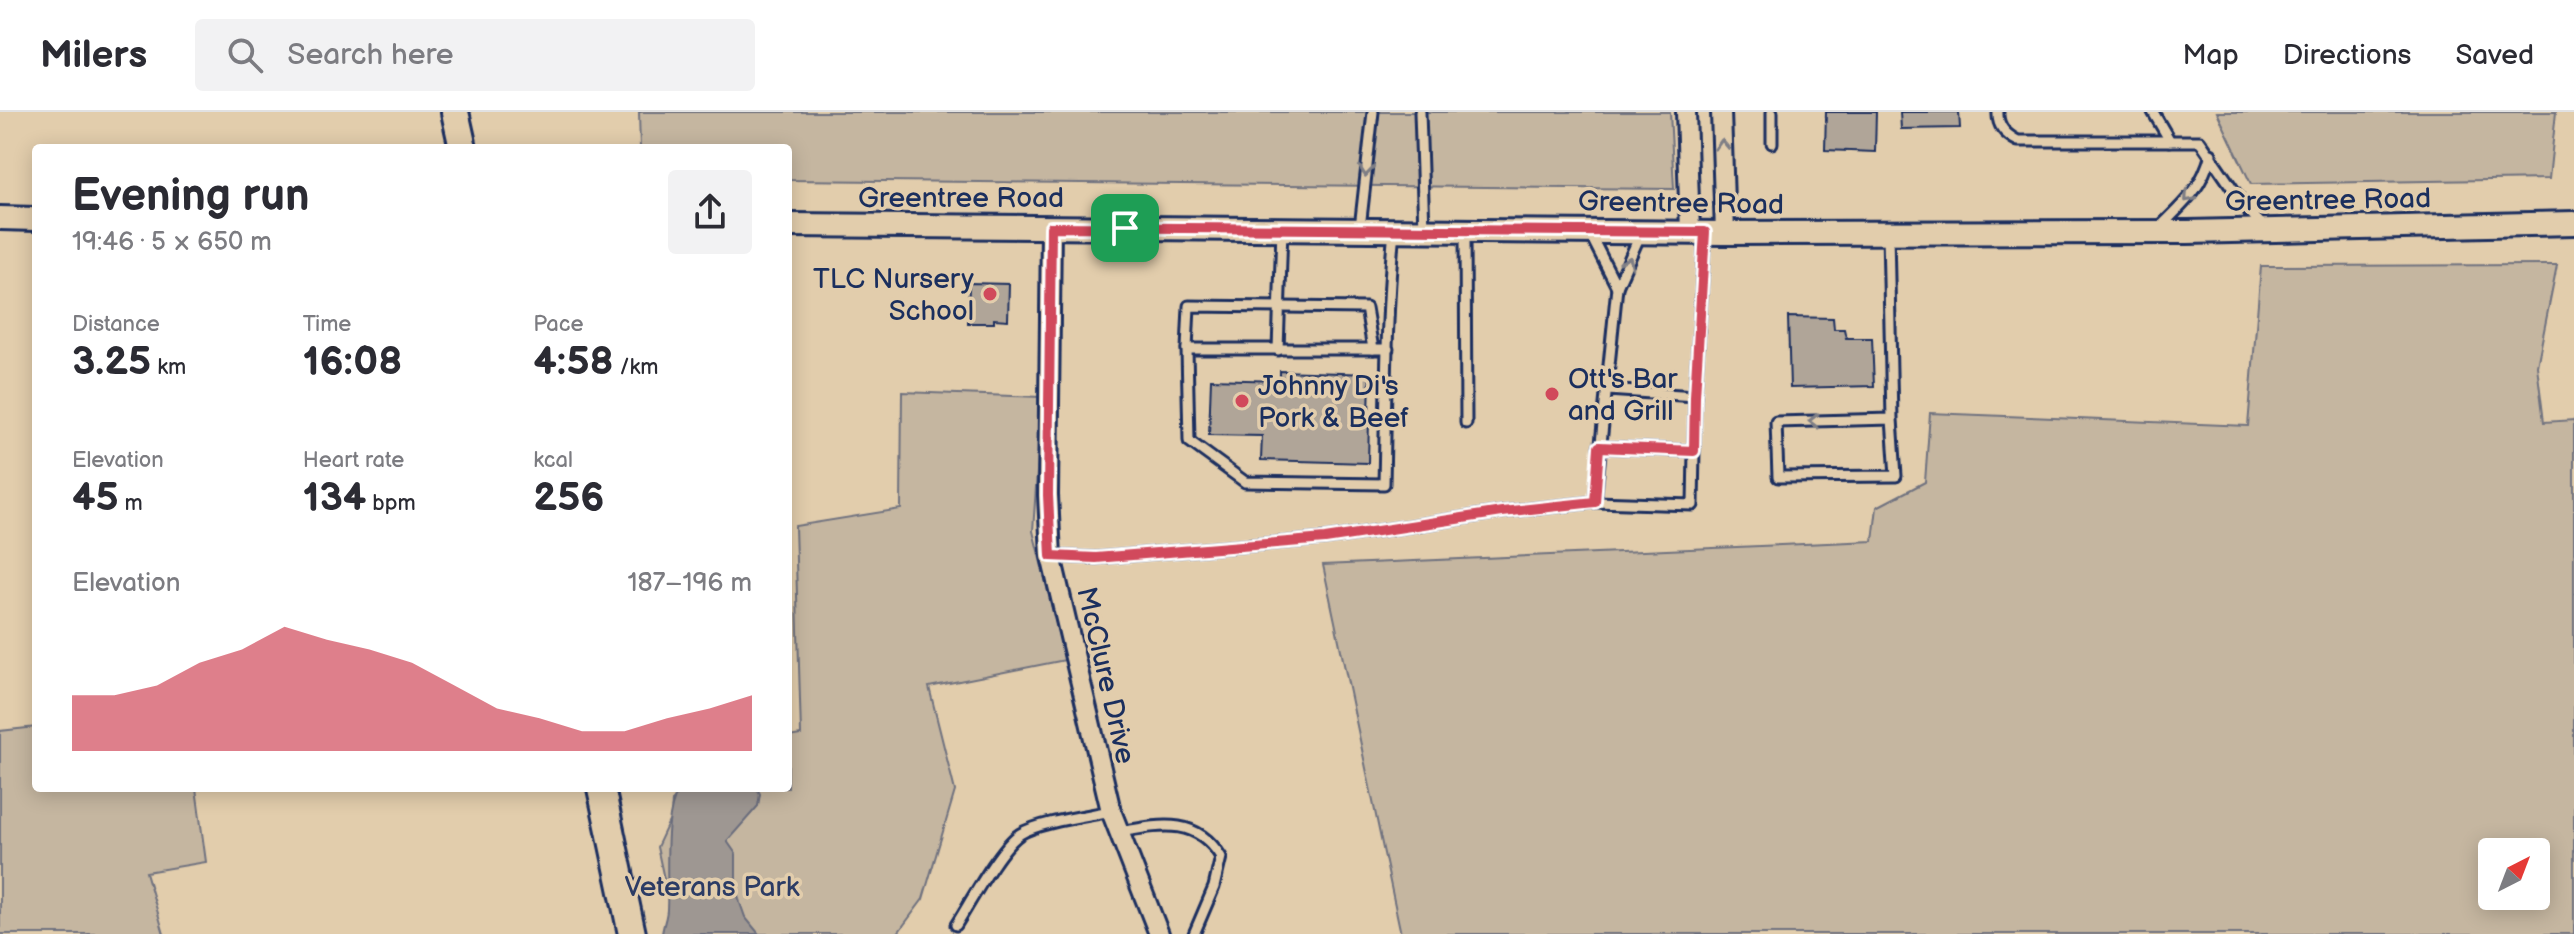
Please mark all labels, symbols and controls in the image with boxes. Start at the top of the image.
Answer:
search box [195,19,755,91]
text: Milers [40,33,147,78]
icon: search [223,33,267,77]
text: Search here [287,37,454,73]
text: Map [2182,39,2239,72]
text: Directions [2283,39,2411,72]
text: Saved [2455,39,2534,72]
one-way arrow [1713,138,1730,151]
one-way arrow [1358,165,1375,178]
text: Evening run [72,170,309,223]
button: share [668,170,752,254]
street label: Greentree Road [858,182,1064,215]
street label: Greentree Road [2225,182,2431,219]
street label: Greentree Road [1578,185,1784,222]
one-way arrow [2184,187,2199,202]
pin [1091,194,1159,262]
icon: arrive [1103,206,1147,250]
text: 19:46 · 5 × 650 m [72,227,272,258]
one-way arrow [1618,256,1634,270]
place label: TLC Nursery School [813,263,974,328]
marker: TLC Nursery School [981,285,999,303]
text: Distance [72,311,160,338]
text: Time [303,311,351,338]
text: Pace [533,311,584,338]
text: 3.25 [72,338,151,386]
text: 16:08 [303,338,402,386]
text: 4:58 [533,338,614,386]
text: km [151,354,186,381]
text: /km [614,354,658,381]
place label: Ott's Bar and Grill [1568,363,1678,428]
place label: Johnny Di's Pork & Beef [1258,370,1409,435]
marker: Ott's Bar and Grill [1543,385,1561,403]
marker: Johnny Di's Pork & Beef [1233,392,1251,410]
one-way arrow [1807,413,1820,430]
text: Elevation [72,447,164,474]
text: Heart rate [303,447,404,474]
text: kcal [533,447,573,474]
text: 45 [72,474,119,522]
text: 134 [303,474,366,522]
text: 256 [533,474,605,522]
text: m [119,490,143,517]
text: bpm [366,490,416,517]
text: Elevation [72,568,180,599]
text: 187–196 m [627,568,752,599]
street label: McClure Drive [1069,584,1142,767]
north arrow [2478,838,2550,910]
map controls [2478,838,2550,910]
park label: Veterans Park [625,871,800,904]

